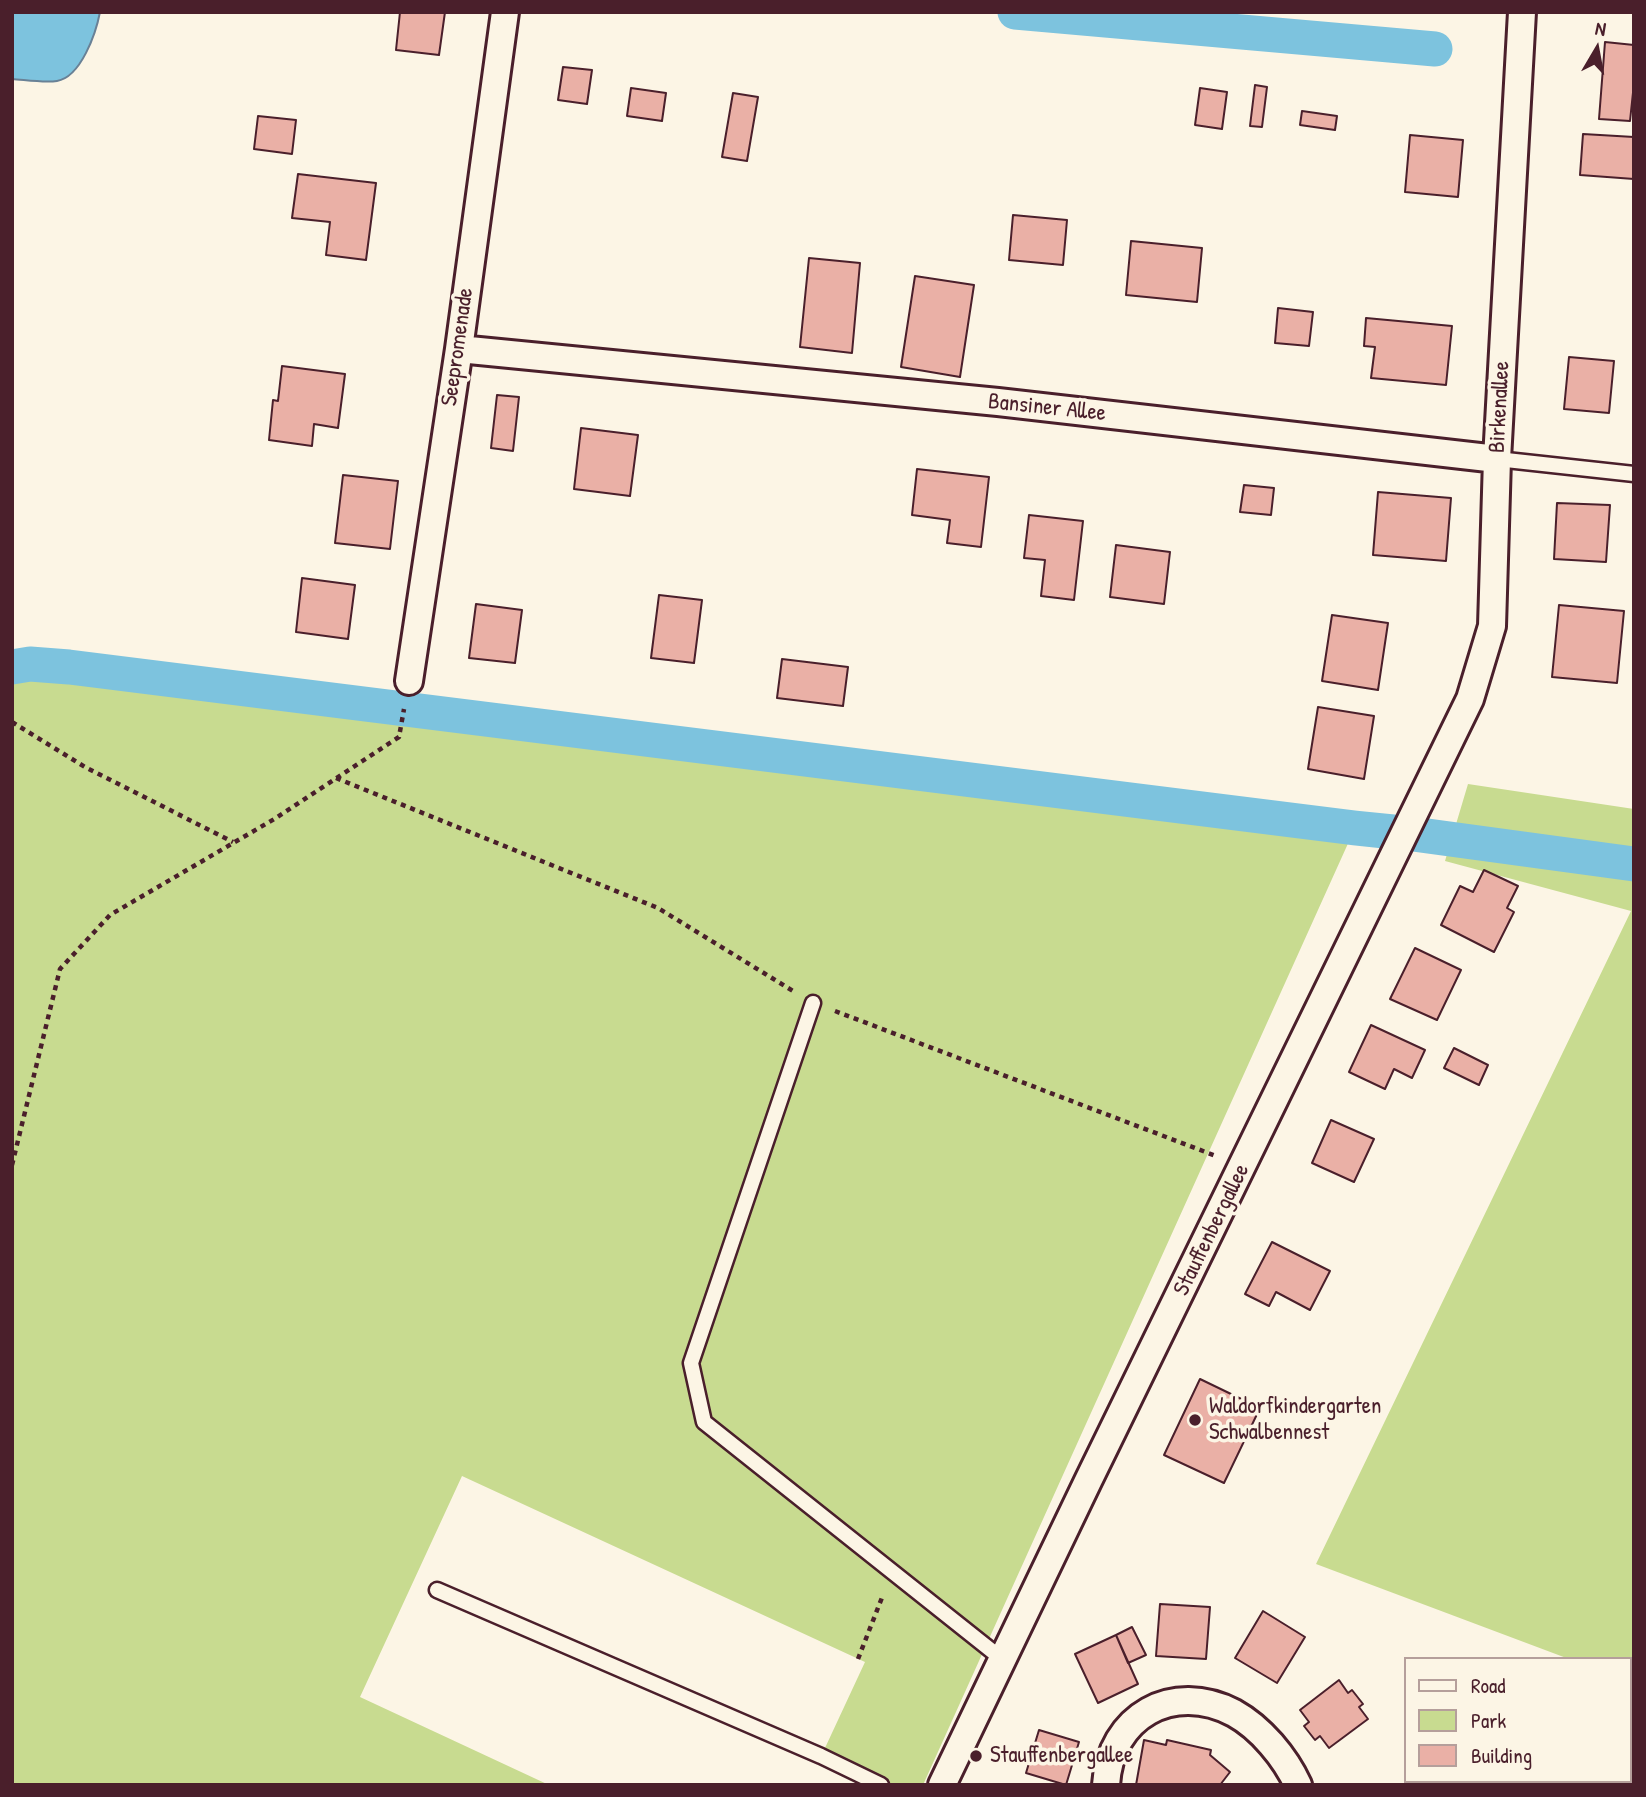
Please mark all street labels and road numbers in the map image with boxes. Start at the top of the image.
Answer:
street label: Seepromenade [436,286,480,408]
street label: Birkenallee [1484,360,1516,454]
street label: Bansiner Allee [987,388,1107,428]
street label: Stauffenbergallee [1168,1160,1256,1300]

